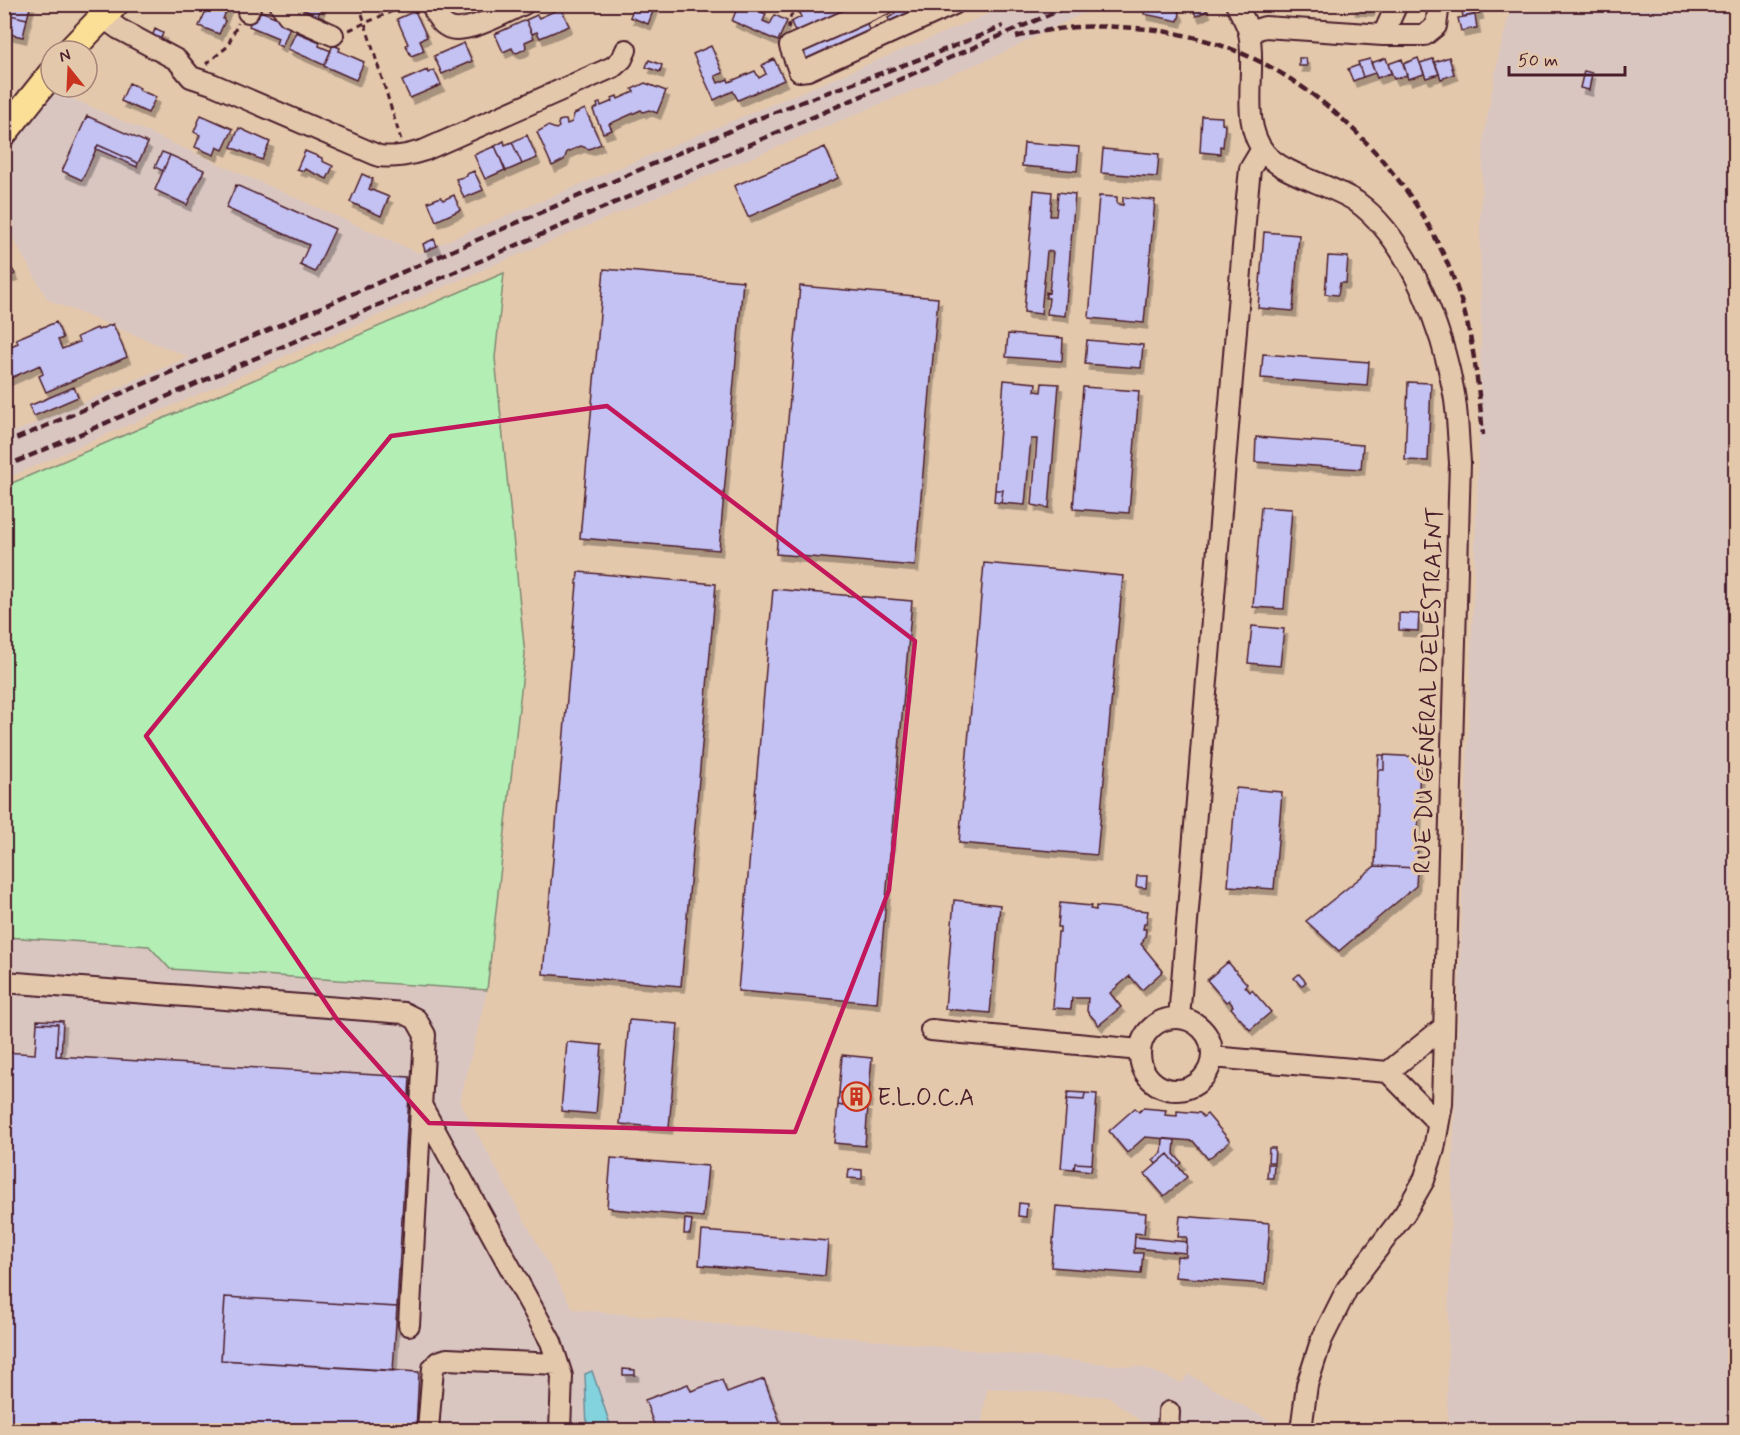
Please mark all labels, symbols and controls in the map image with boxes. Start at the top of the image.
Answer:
north arrow [39,39,99,99]
scale bar [1509,39,1624,77]
text: N [57,45,73,68]
text: 50 m [1518,49,1558,73]
street label: RUE DU GÉNÉRAL DELESTRAINT [1406,506,1451,874]
building icon: E.L.O.C.A [840,1081,872,1113]
place label: E.L.O.C.A [877,1083,975,1114]

